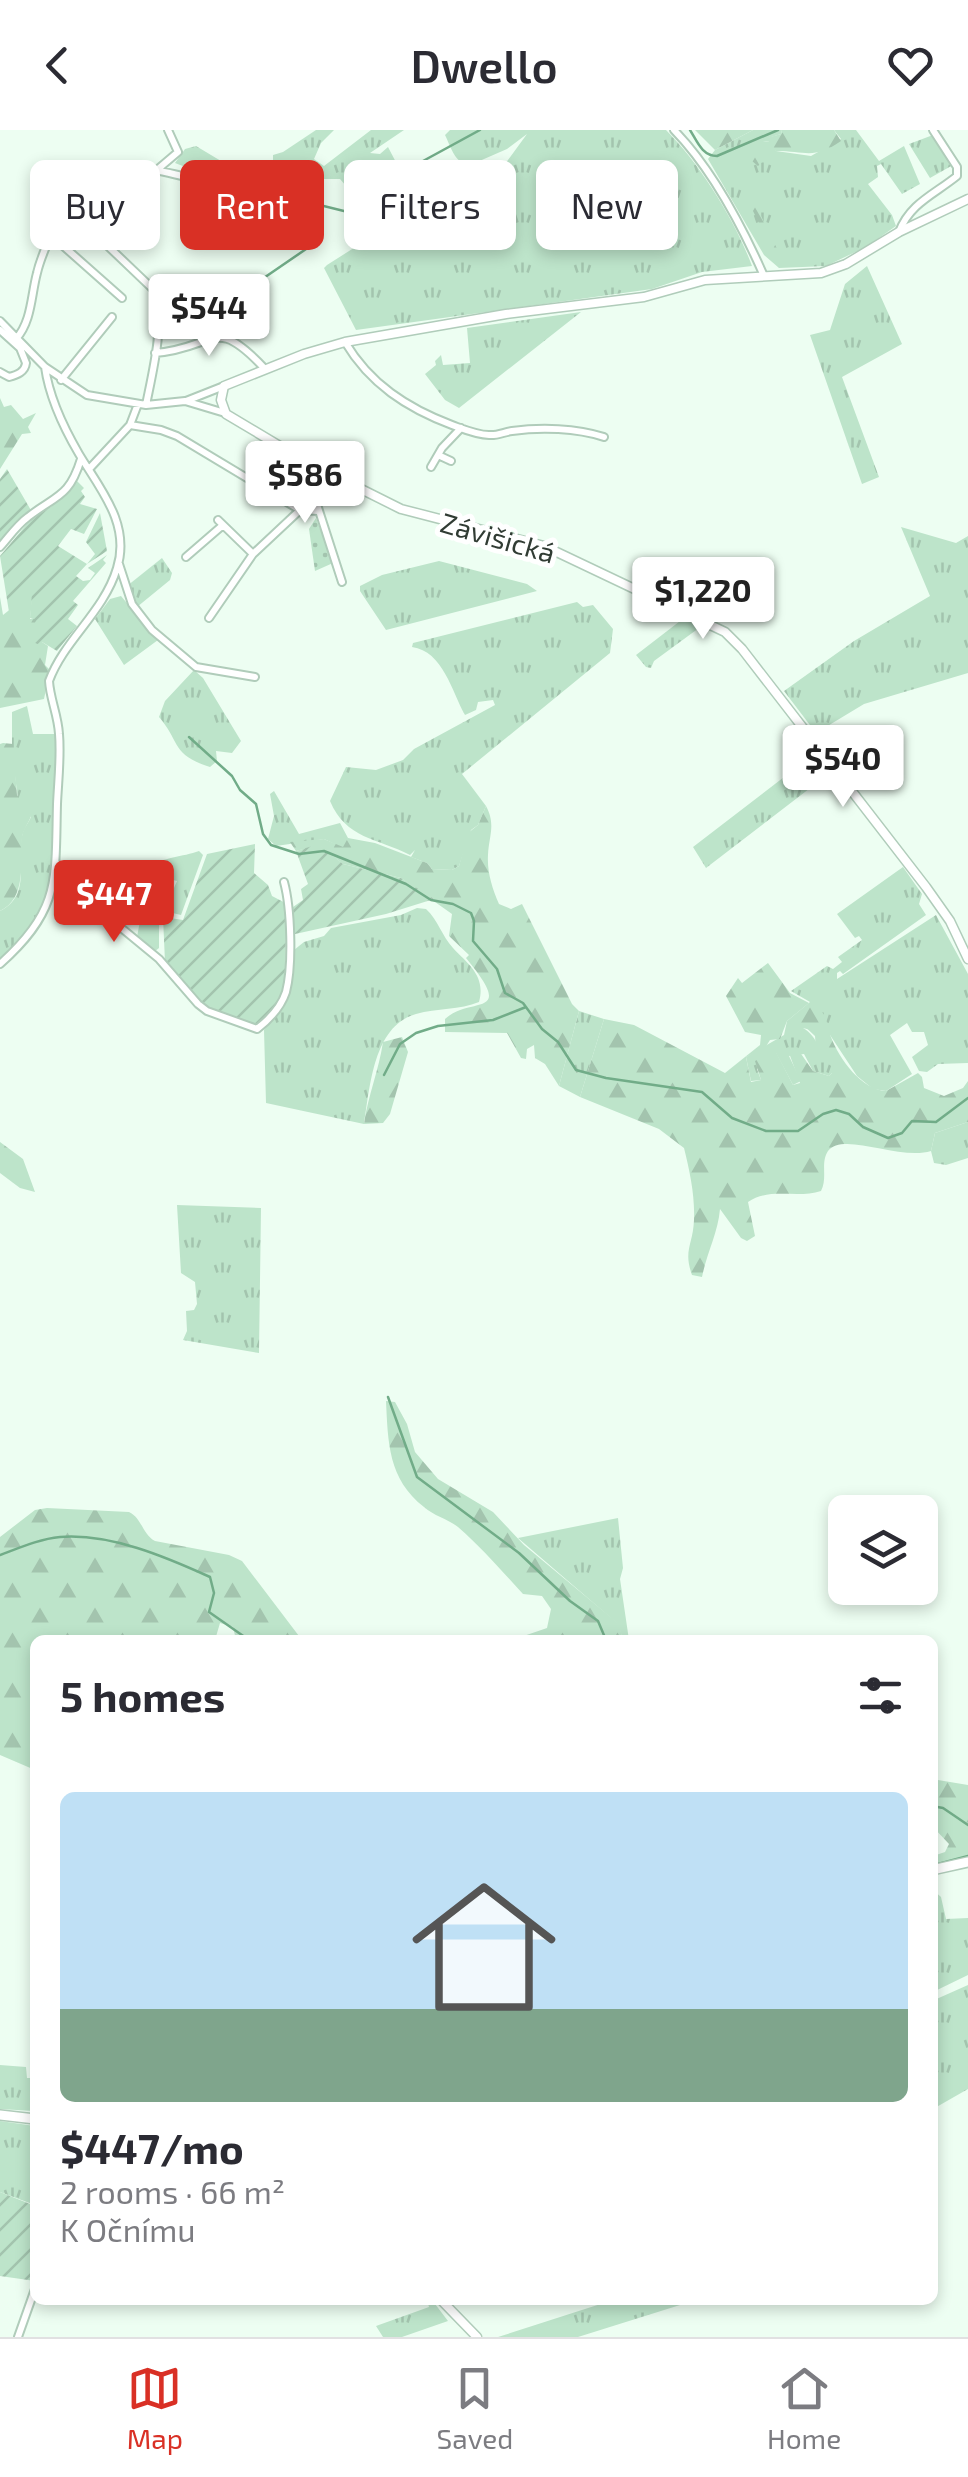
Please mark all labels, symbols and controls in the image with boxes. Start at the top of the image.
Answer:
icon: back [30,38,85,93]
text: Dwello [410,38,558,92]
icon: heart [883,38,938,93]
chip: Buy [30,160,160,250]
chip: Rent [180,160,324,250]
chip: Filters [344,160,516,250]
chip: New [536,160,678,250]
pin: $544 [150,274,268,359]
text: $544 [171,287,248,325]
pin: $586 [246,441,364,526]
text: $586 [267,454,343,492]
street label: Závišická [437,504,559,570]
pin: $1,220 [622,557,784,642]
text: $1,220 [654,570,752,608]
pin: $540 [784,725,902,810]
text: $540 [805,738,881,776]
pin: $447 [55,860,173,945]
text: $447 [76,873,152,911]
map controls [828,1495,938,1605]
button: layers [828,1495,938,1605]
icon: filters [853,1668,908,1723]
text: 5 homes [60,1670,225,1720]
icon: home [394,1857,574,2037]
text: $447/mo [60,2122,244,2172]
text: 2 rooms · 66 m² [60,2172,285,2210]
text: K Očnímu [60,2210,196,2248]
tab: Map [127,2361,183,2455]
tab: Saved [437,2361,513,2455]
tab: Home [767,2361,841,2455]

